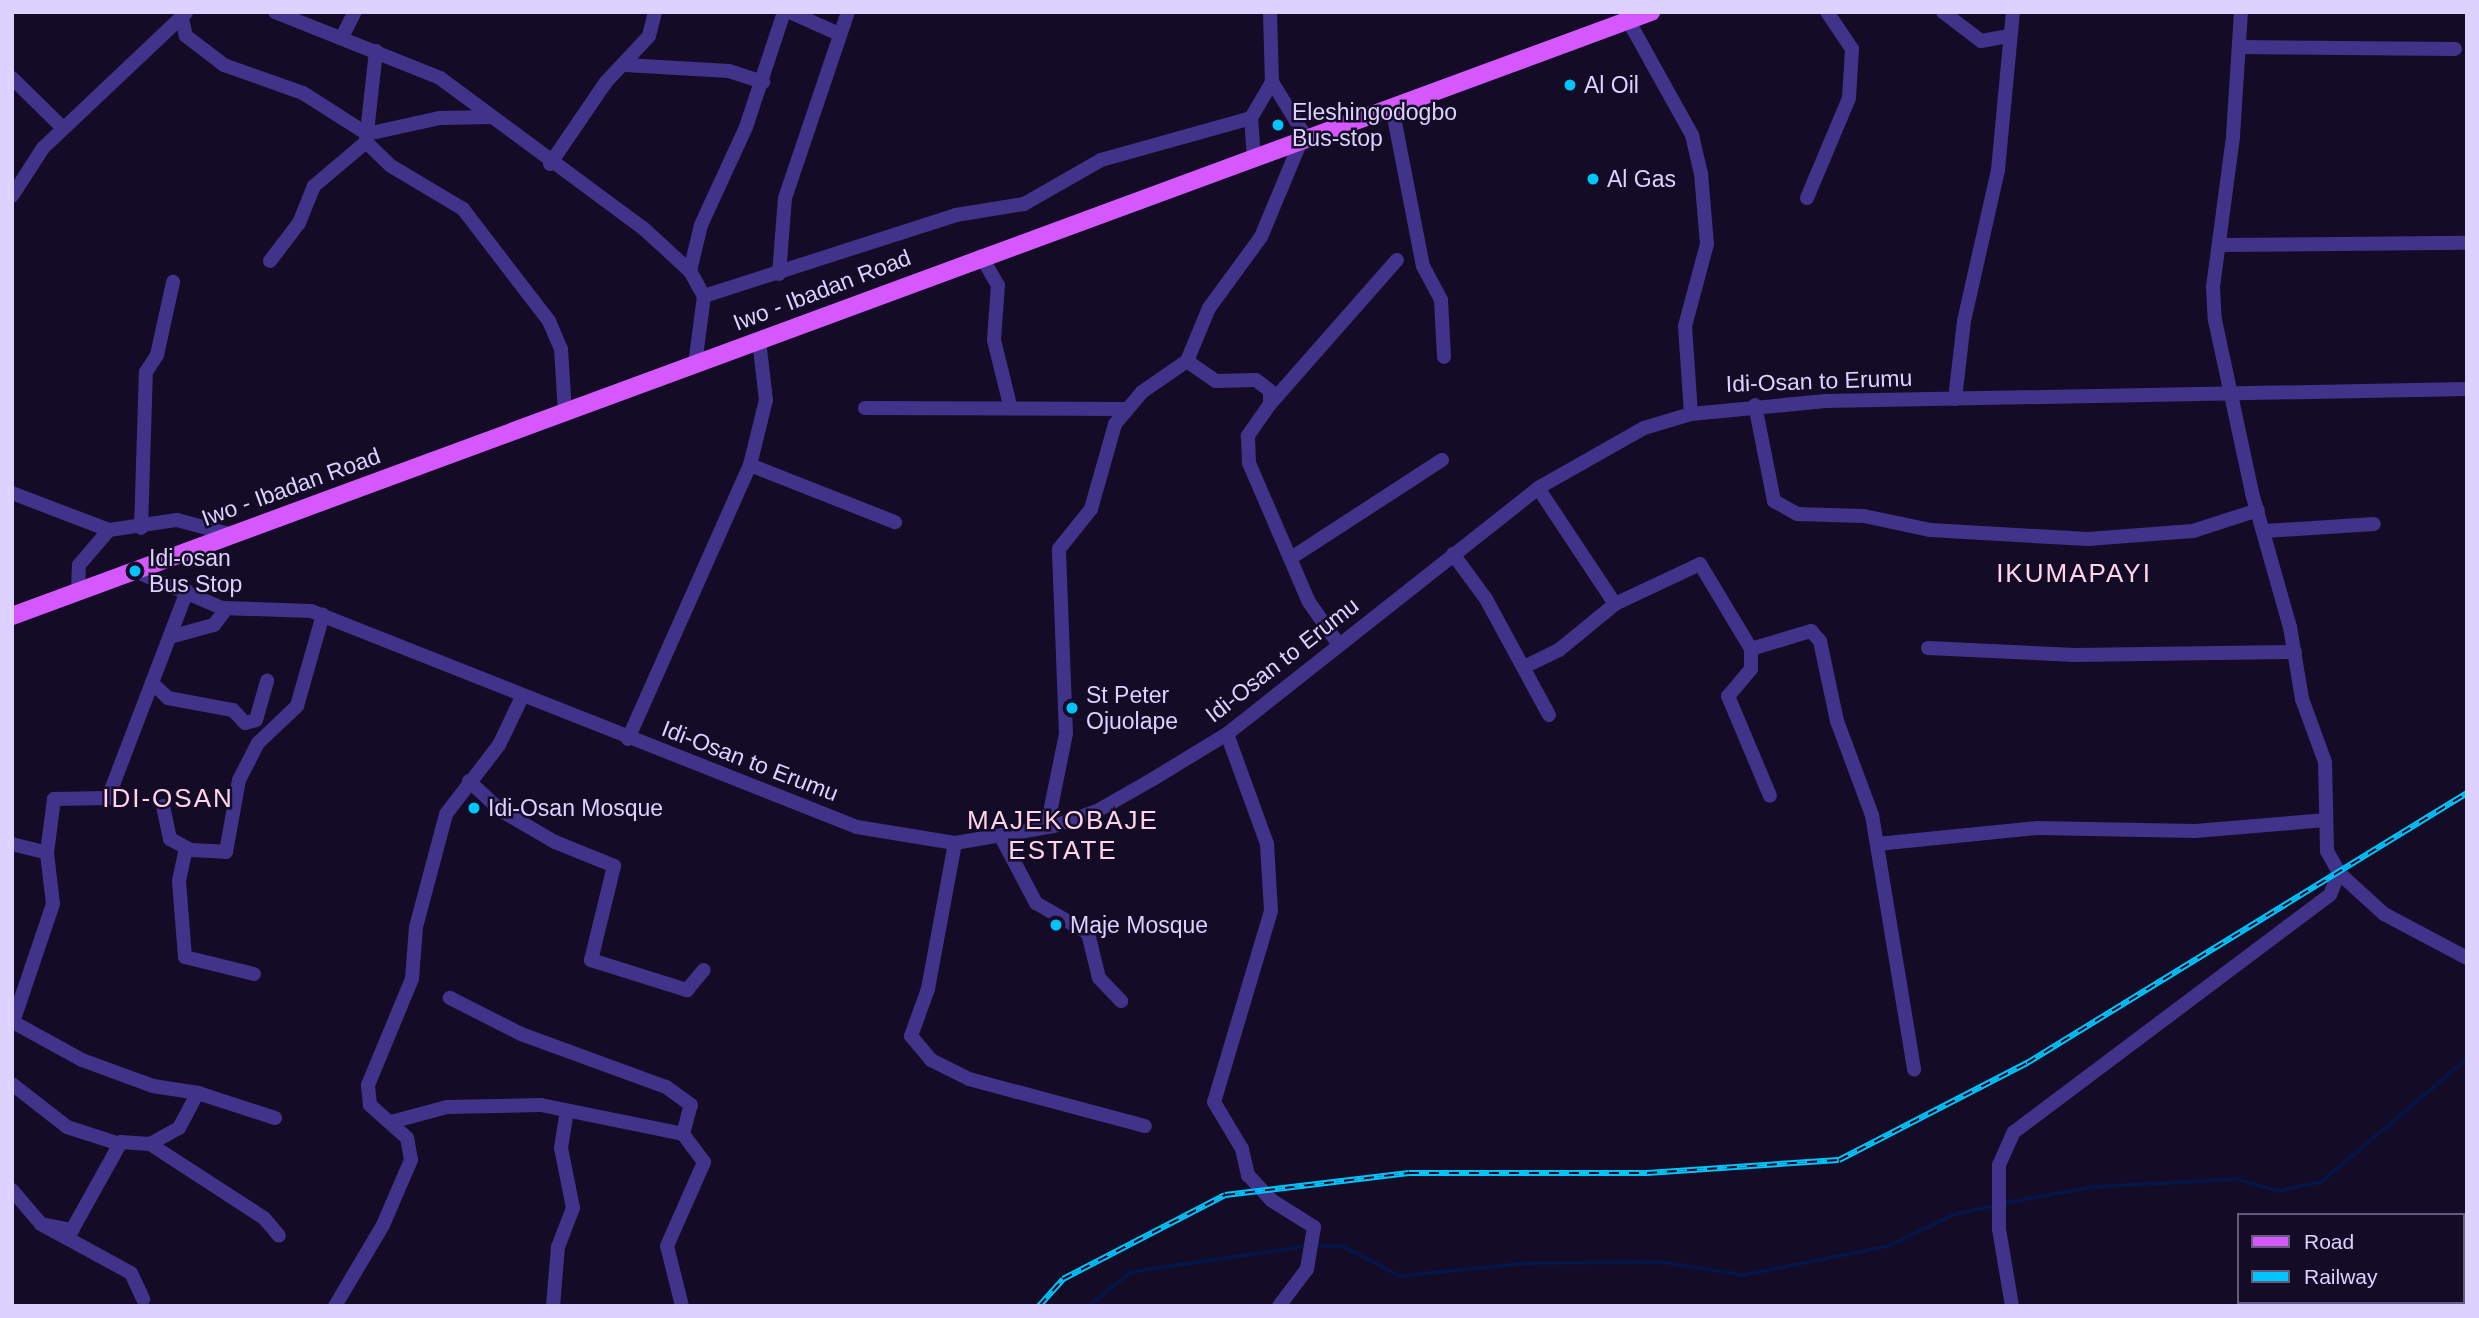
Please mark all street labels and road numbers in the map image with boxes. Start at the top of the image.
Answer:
street label: Iwo - Ibadan Road [729,243,915,337]
street label: Idi-Osan to Erumu [1725,364,1913,398]
street label: Iwo - Ibadan Road [198,442,384,532]
street label: Idi-Osan to Erumu [1200,592,1364,728]
street label: Idi-Osan to Erumu [658,715,842,807]

